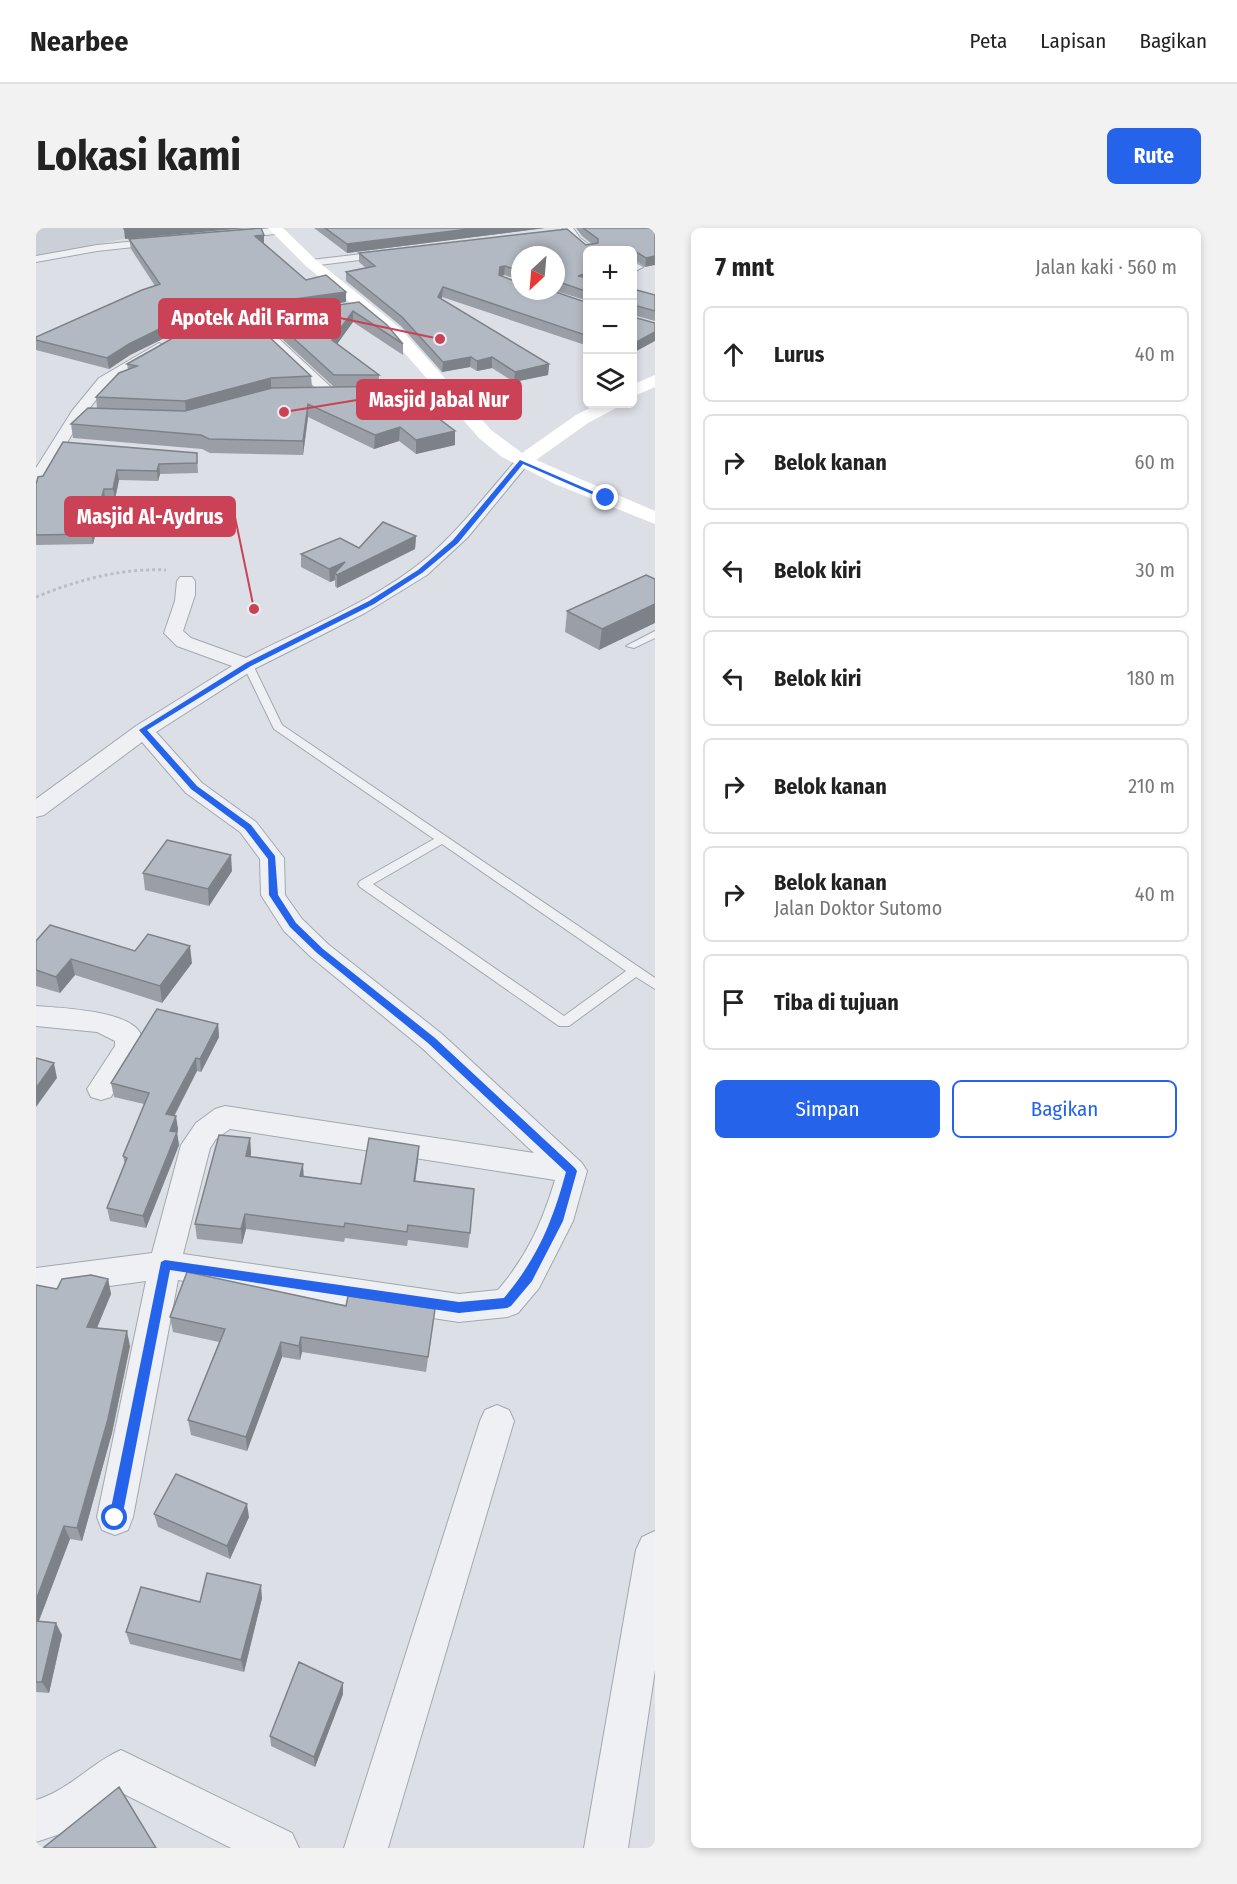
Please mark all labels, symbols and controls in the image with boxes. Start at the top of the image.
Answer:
text: Nearbee [30,25,129,58]
text: Peta [970,28,1007,54]
text: Lapisan [1040,28,1106,54]
text: Bagikan [1139,28,1207,54]
button: Rute [1107,128,1201,184]
text: Lokasi kami [36,131,241,181]
north arrow [511,246,565,300]
map controls [583,246,637,408]
button: + [583,246,637,300]
text: 7 mnt [715,252,774,283]
text: Jalan kaki · 560 m [1035,255,1177,279]
callout: Apotek Adil Farma [159,299,340,338]
button: − [583,300,637,354]
text: Apotek Adil Farma [170,305,329,331]
icon: ahead [717,338,750,371]
text: Lurus [774,341,824,368]
text: 40 m [1135,342,1175,366]
button: layers [583,354,637,408]
callout: Masjid Jabal Nur [357,380,521,419]
text: Masjid Jabal Nur [369,387,510,413]
icon: right [717,446,750,479]
text: Belok kanan [774,449,887,476]
text: 60 m [1135,450,1175,474]
route end [592,484,618,510]
callout: Masjid Al-Aydrus [65,497,235,536]
text: Masjid Al-Aydrus [77,504,223,530]
icon: left [717,554,750,587]
text: Belok kiri [774,557,862,584]
text: 30 m [1135,558,1175,582]
icon: left [717,662,750,695]
text: Belok kiri [774,665,862,692]
text: 180 m [1127,666,1175,690]
icon: right [717,770,750,803]
text: Belok kanan [774,773,887,800]
text: 210 m [1128,774,1175,798]
text: Belok kanan [774,869,887,896]
icon: right [717,878,750,911]
text: 40 m [1135,882,1175,906]
text: Jalan Doktor Sutomo [774,896,942,920]
icon: arrive [717,986,750,1019]
text: Tiba di tujuan [774,989,899,1016]
button: Simpan [715,1080,940,1138]
button: Bagikan [952,1080,1177,1138]
route start [101,1504,127,1530]

